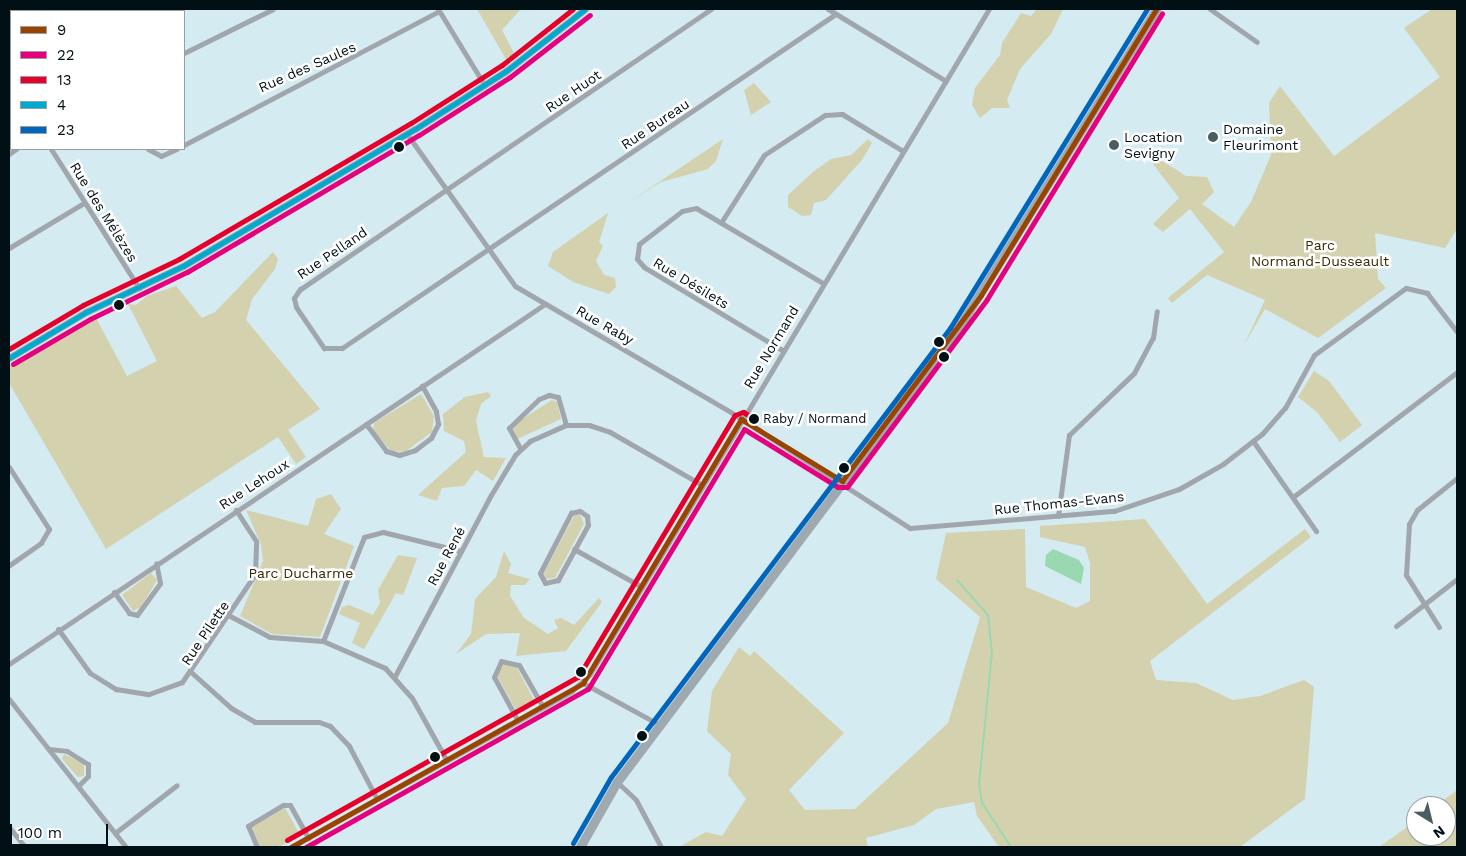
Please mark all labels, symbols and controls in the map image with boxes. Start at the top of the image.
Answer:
legend [10,10,185,150]
text: 9 [57,21,66,39]
street label: Rue des Saules [256,38,358,96]
text: 22 [57,46,75,64]
street label: Rue Huot [542,66,604,116]
text: 13 [57,71,72,89]
street label: Rue Bureau [618,95,692,153]
text: 4 [57,96,66,114]
text: 23 [57,121,75,139]
place label: Domaine Fleurimont [1223,121,1298,154]
place label: Location Sevigny [1124,129,1183,162]
marker: Domaine Fleurimont [1207,131,1219,143]
marker: Location Sevigny [1108,139,1120,151]
unlabelled marker [394,142,404,152]
street label: Rue des Mélèzes [66,159,142,265]
street label: Rue Pelland [294,223,370,283]
park label: Parc Normand-Dusseault [1251,237,1389,270]
street label: Rue Désilets [650,254,732,312]
unlabelled marker [114,300,124,310]
street label: Rue Raby [573,302,637,348]
street label: Rue Normand [740,303,802,391]
unlabelled marker [934,337,944,347]
unlabelled marker [939,352,949,362]
place label: Raby / Normand [763,411,867,427]
marker: Raby / Normand [749,414,759,424]
street label: Rue Lehoux [216,455,292,513]
unlabelled marker [839,463,849,473]
street label: Rue Thomas-Evans [993,488,1125,518]
street label: Rue René [423,524,469,588]
park label: Parc Ducharme [249,565,353,581]
street label: Rue Pilette [177,598,233,668]
unlabelled marker [576,667,586,677]
unlabelled marker [637,731,647,741]
unlabelled marker [430,752,440,762]
north arrow [1406,796,1456,846]
scale bar [12,814,110,846]
text: N [1430,823,1448,842]
text: 100 m [18,824,62,842]

